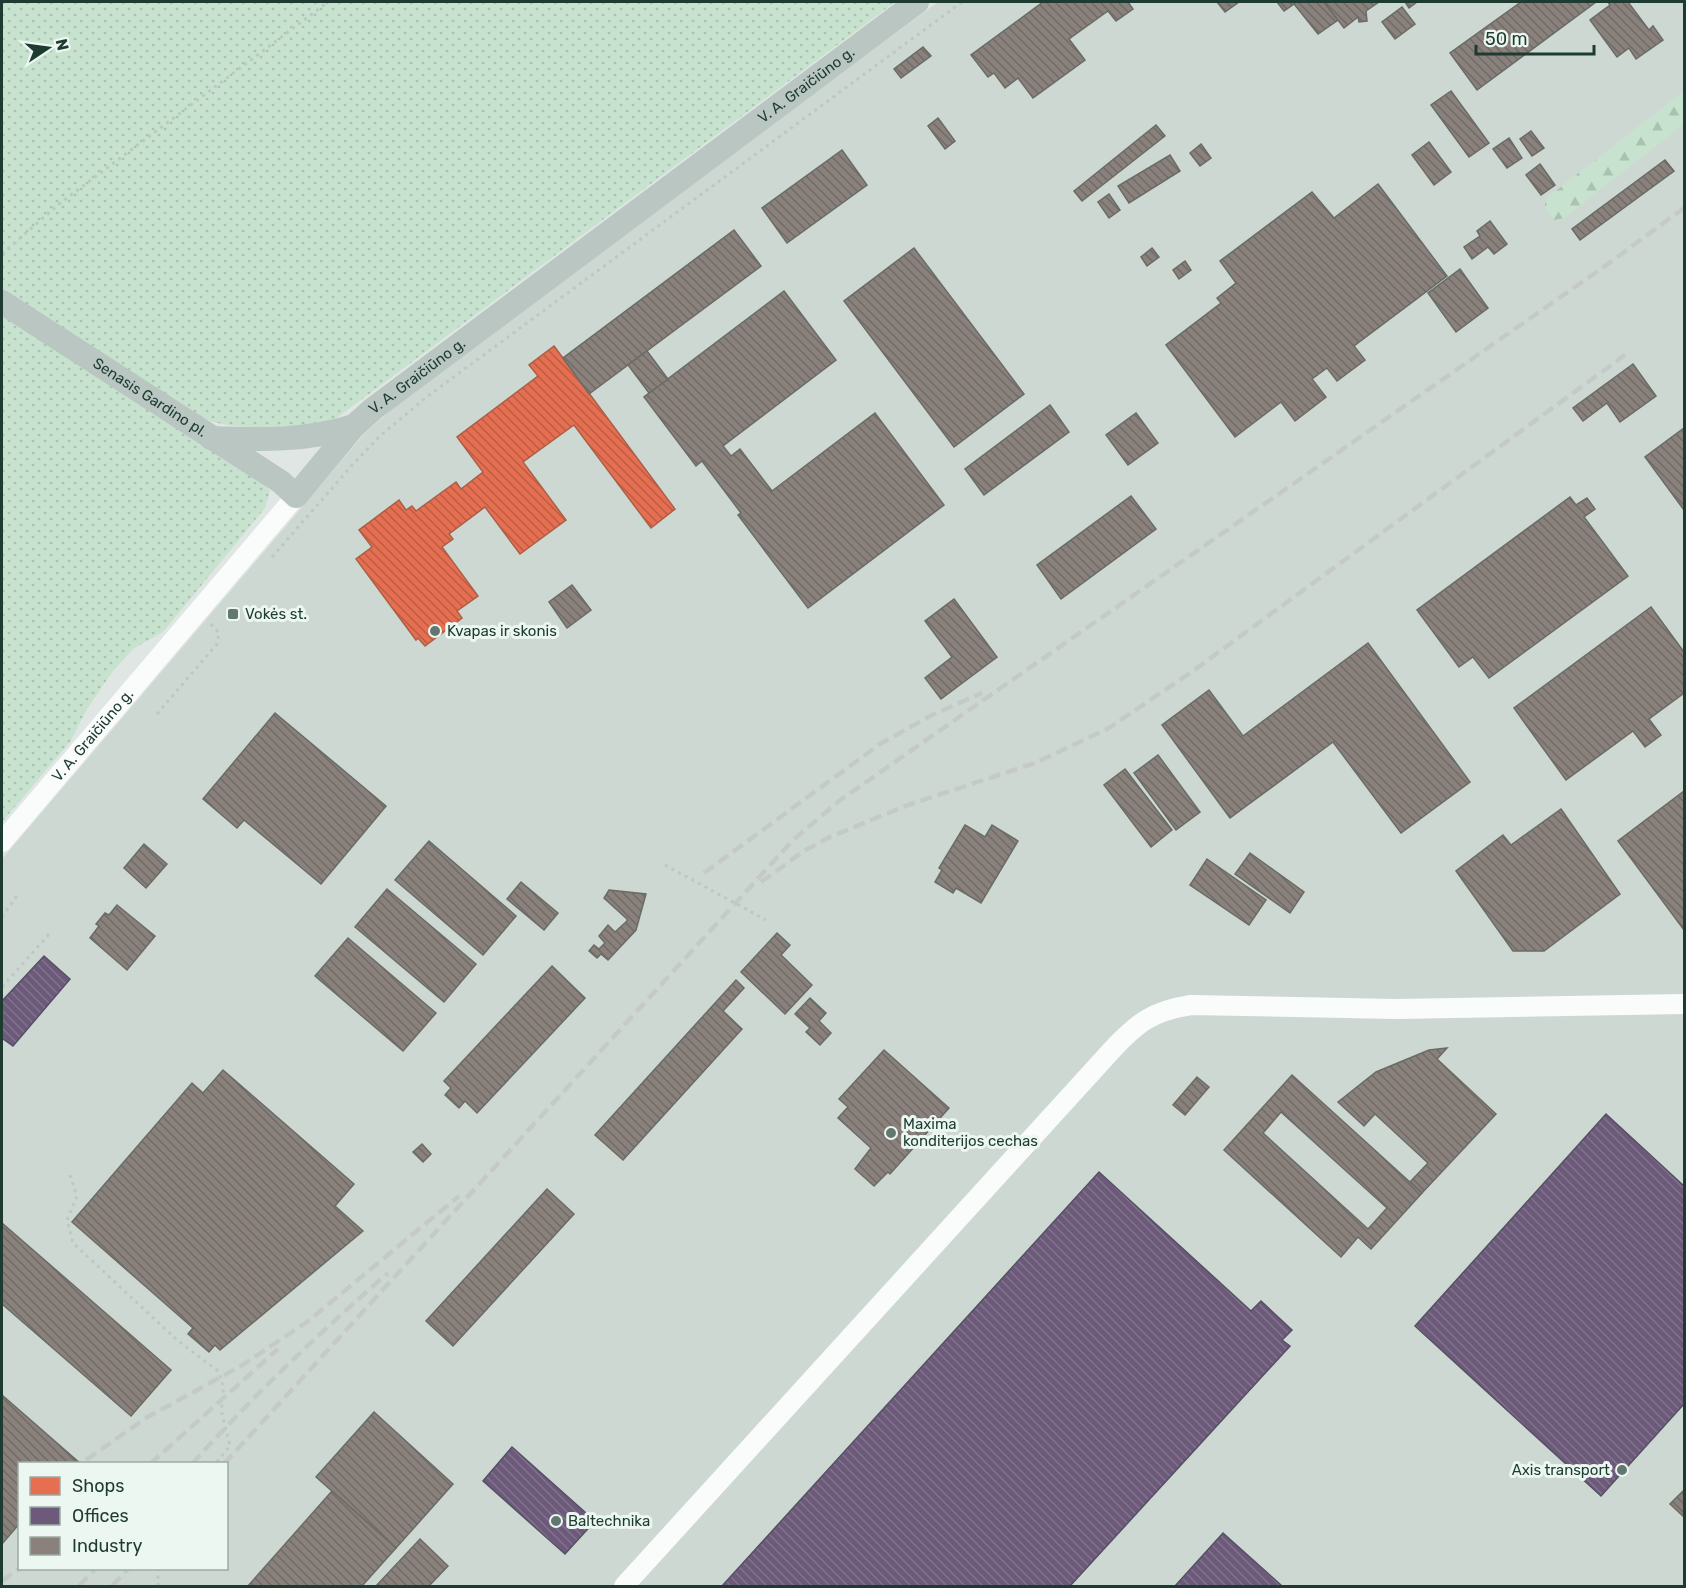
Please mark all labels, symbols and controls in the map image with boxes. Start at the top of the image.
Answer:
north arrow [18,18,78,78]
scale bar [1476,18,1594,56]
text: 50 m [1485,28,1528,50]
text: N [52,37,73,52]
street label: V. A. Graičiūno g. [754,43,858,127]
street label: V. A. Graičiūno g. [365,334,469,418]
street label: Senasis Gardino pl. [89,354,210,441]
place label: Vokės st. [245,605,307,623]
marker: Vokės st. [226,607,240,621]
place label: Kvapas ir skonis [447,622,557,640]
marker: Kvapas ir skonis [428,624,442,638]
street label: V. A. Graičiūno g. [48,685,137,785]
place label: Maxima konditerijos cechas [903,1115,1038,1150]
marker: Maxima konditerijos cechas [884,1126,898,1140]
place label: Axis transport [1512,1461,1610,1479]
legend [18,1462,228,1570]
marker: Axis transport [1615,1463,1629,1477]
text: Shops [72,1475,124,1497]
text: Offices [72,1505,129,1527]
place label: Baltechnika [568,1512,650,1530]
marker: Baltechnika [549,1514,563,1528]
text: Industry [72,1535,142,1557]

